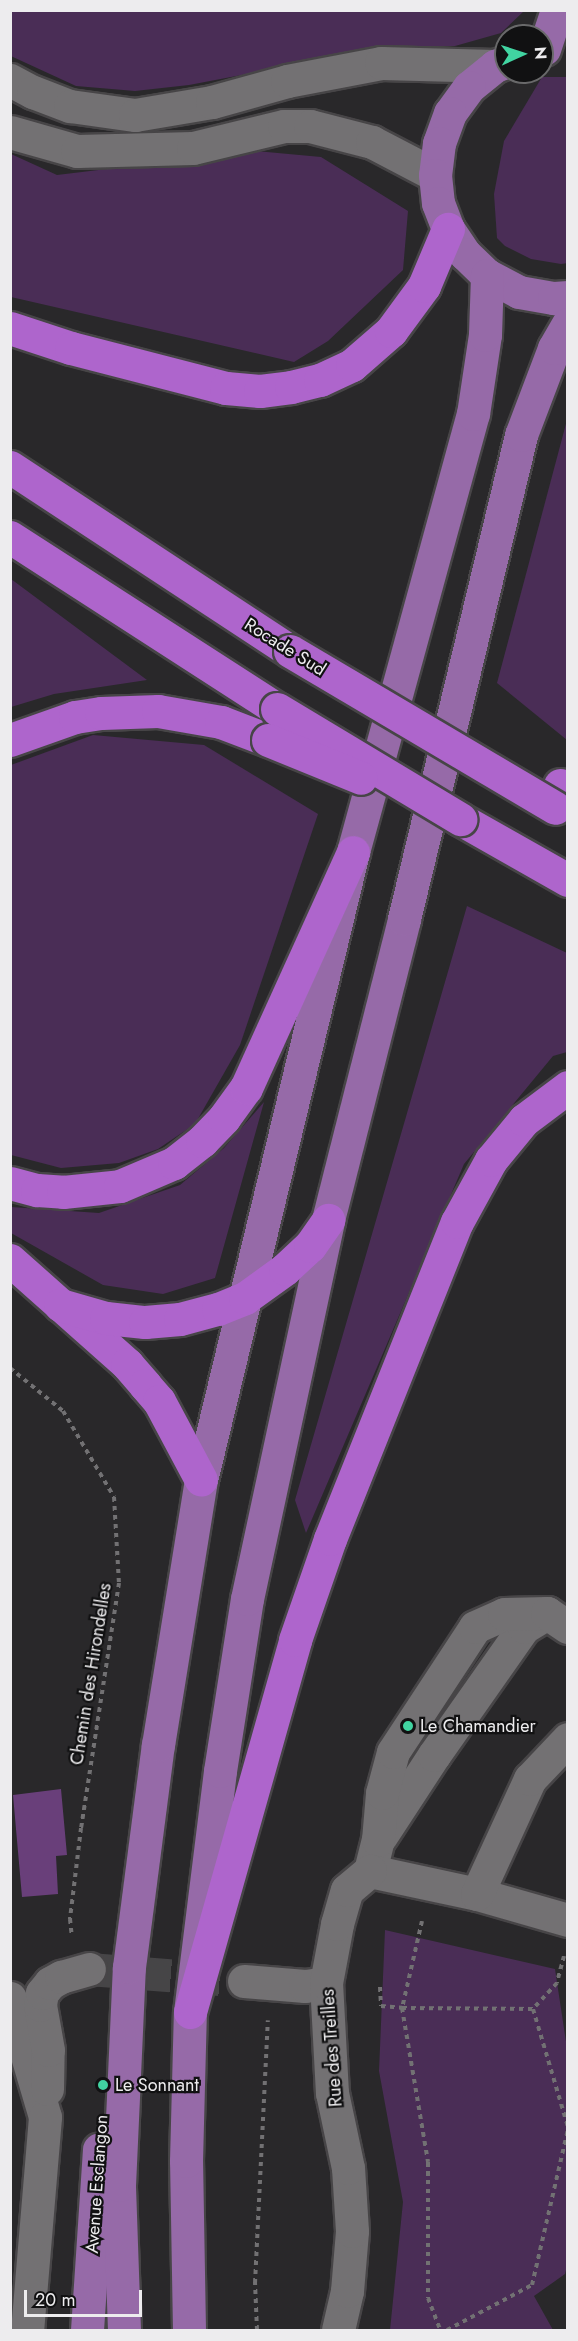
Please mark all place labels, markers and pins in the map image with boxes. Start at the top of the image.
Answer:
place label: Le Chamandier [420,1715,536,1737]
marker: Le Chamandier [401,1719,415,1733]
place label: Le Sonnant [115,2074,199,2096]
marker: Le Sonnant [96,2078,110,2092]

